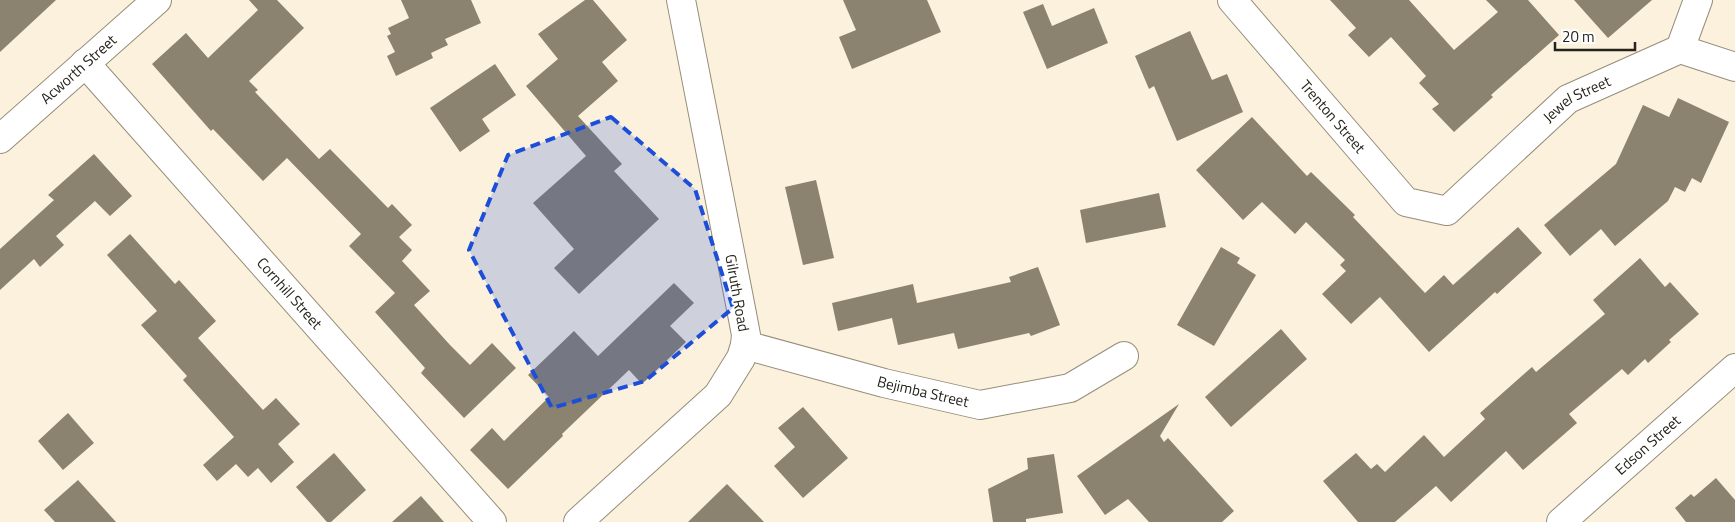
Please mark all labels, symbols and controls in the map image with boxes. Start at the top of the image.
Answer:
scale bar [1555,20,1635,52]
text: 20 m [1562,25,1595,48]
street label: Acworth Street [35,28,122,109]
street label: Jewel Street [1537,69,1615,128]
street label: Trenton Street [1295,75,1372,159]
street label: Cornhill Street [251,252,328,335]
street label: Gilruth Road [719,252,756,333]
street label: Bejimba Street [875,370,972,413]
street label: Edson Street [1610,409,1686,480]

